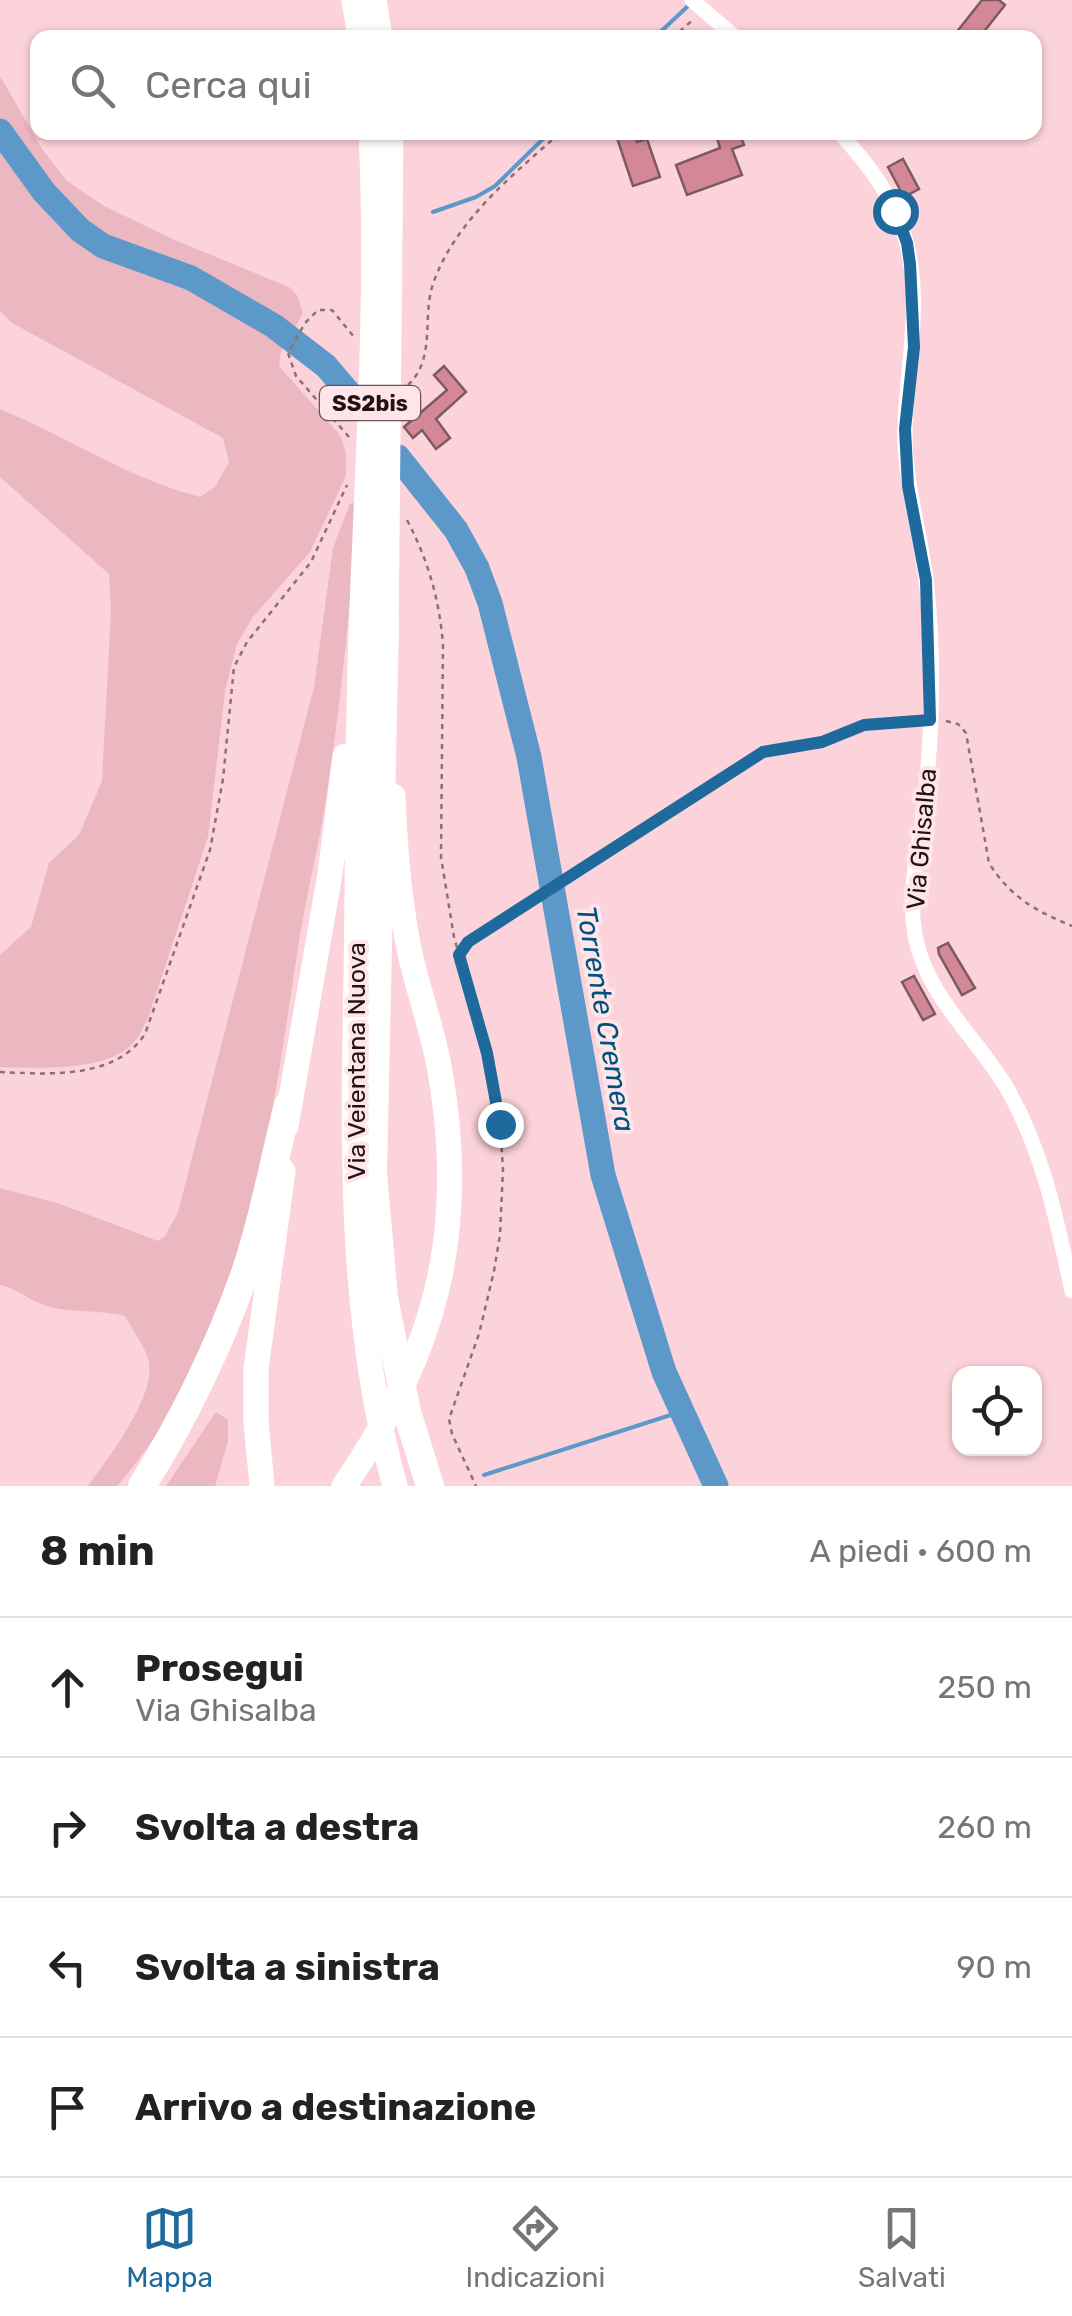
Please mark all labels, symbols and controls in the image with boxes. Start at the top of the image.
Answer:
search box [30,30,1042,140]
icon: search [65,58,120,113]
text: Cerca qui [145,62,312,108]
route start [873,189,919,235]
road number: SS2bis [320,386,420,420]
street label: Via Ghisalba [901,767,942,911]
water label: Torrente Cremera [569,903,642,1135]
street label: Via Veientana Nuova [342,942,371,1180]
route end [478,1102,524,1148]
map controls [952,1366,1042,1456]
button: locate [952,1366,1042,1456]
text: 8 min [40,1526,155,1576]
text: A piedi · 600 m [810,1532,1032,1570]
text: Prosegui [135,1645,304,1691]
icon: ahead [40,1660,95,1715]
text: 250 m [938,1668,1032,1706]
text: Via Ghisalba [135,1691,317,1729]
icon: right [40,1800,95,1855]
text: Svolta a destra [135,1804,419,1850]
text: 260 m [937,1808,1032,1846]
icon: left [40,1940,95,1995]
text: Svolta a sinistra [135,1944,440,1990]
text: 90 m [956,1948,1032,1986]
icon: arrive [40,2080,95,2135]
text: Arrivo a destinazione [135,2084,536,2130]
tab: Mappa [126,2201,213,2294]
tab: Indicazioni [466,2201,605,2294]
tab: Salvati [858,2201,946,2294]

